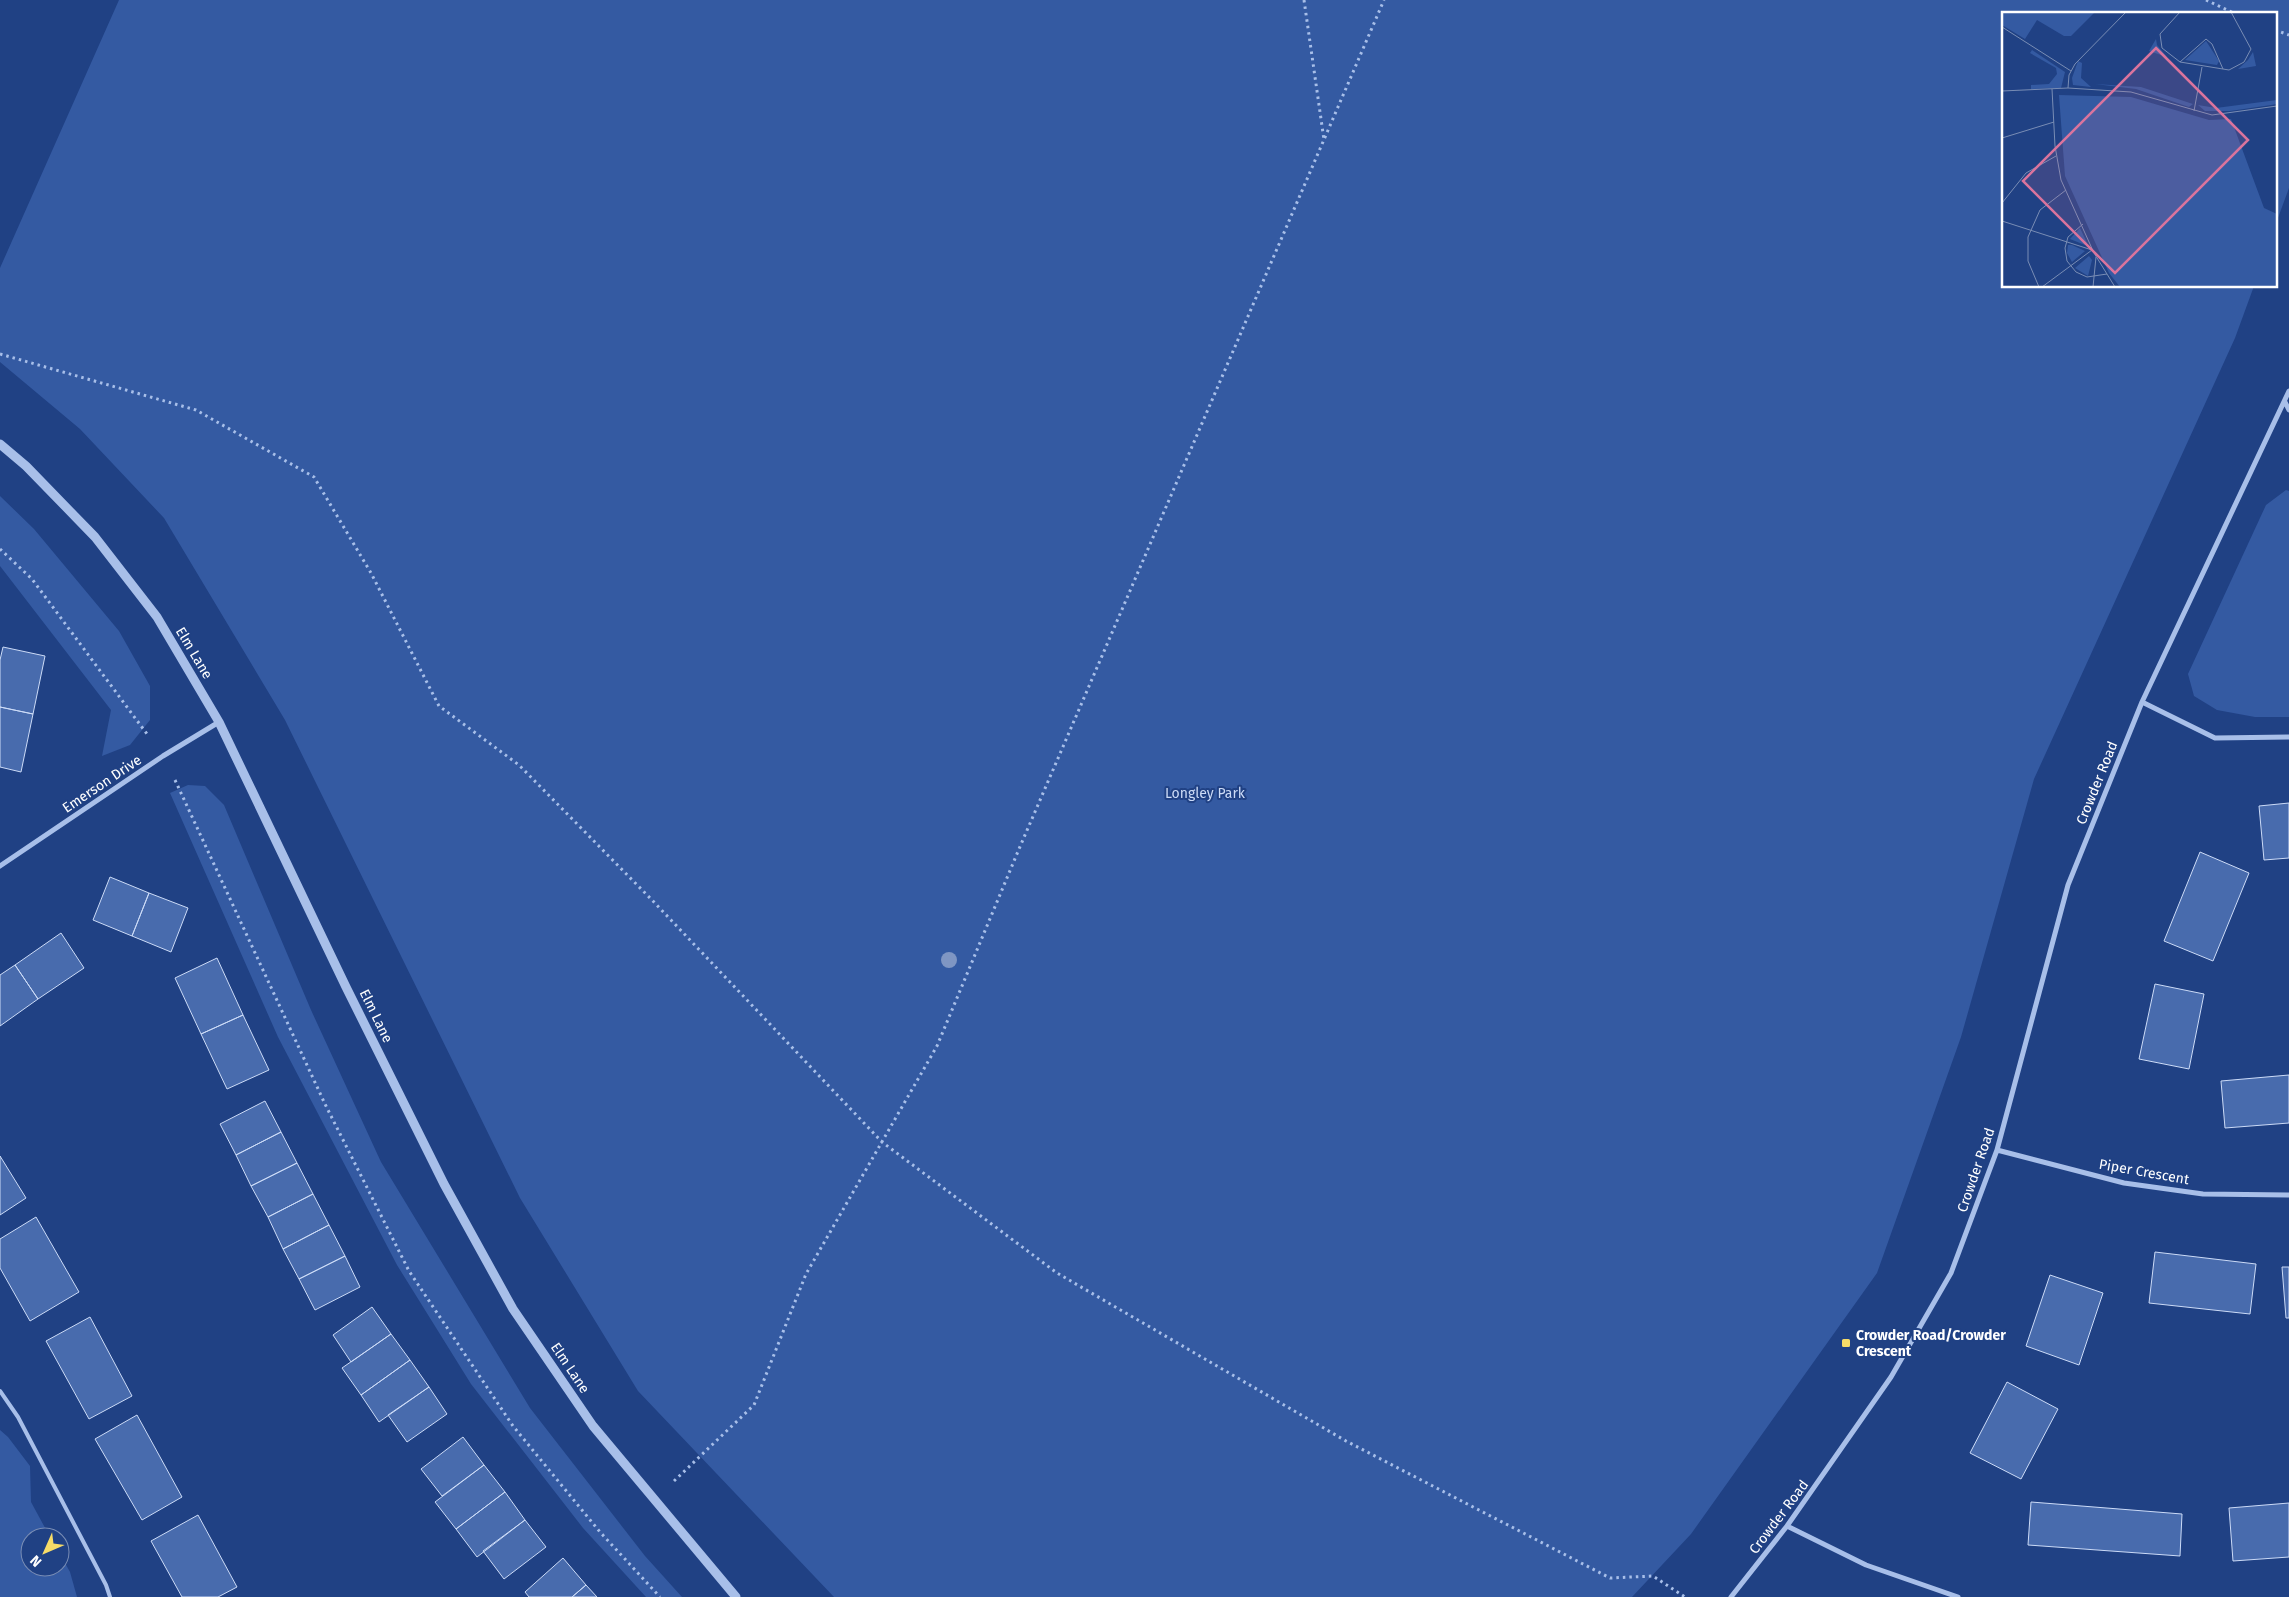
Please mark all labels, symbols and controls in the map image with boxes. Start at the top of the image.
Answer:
inset map [2002,12,2276,288]
street label: Elm Lane [172,624,216,682]
street label: Crowder Road [2073,739,2121,827]
street label: Emerson Drive [59,751,145,817]
park label: Longley Park [1165,785,1246,802]
street label: Elm Lane [356,986,396,1046]
street label: Crowder Road [1954,1126,1998,1214]
street label: Piper Crescent [2098,1156,2191,1188]
place label: Crowder Road/Crowder Crescent [1856,1327,2006,1360]
marker: Crowder Road/Crowder Crescent [1840,1337,1852,1349]
street label: Elm Lane [547,1339,593,1397]
street label: Crowder Road [1746,1477,1812,1557]
north arrow [20,1527,70,1577]
text: N [27,1552,45,1570]

